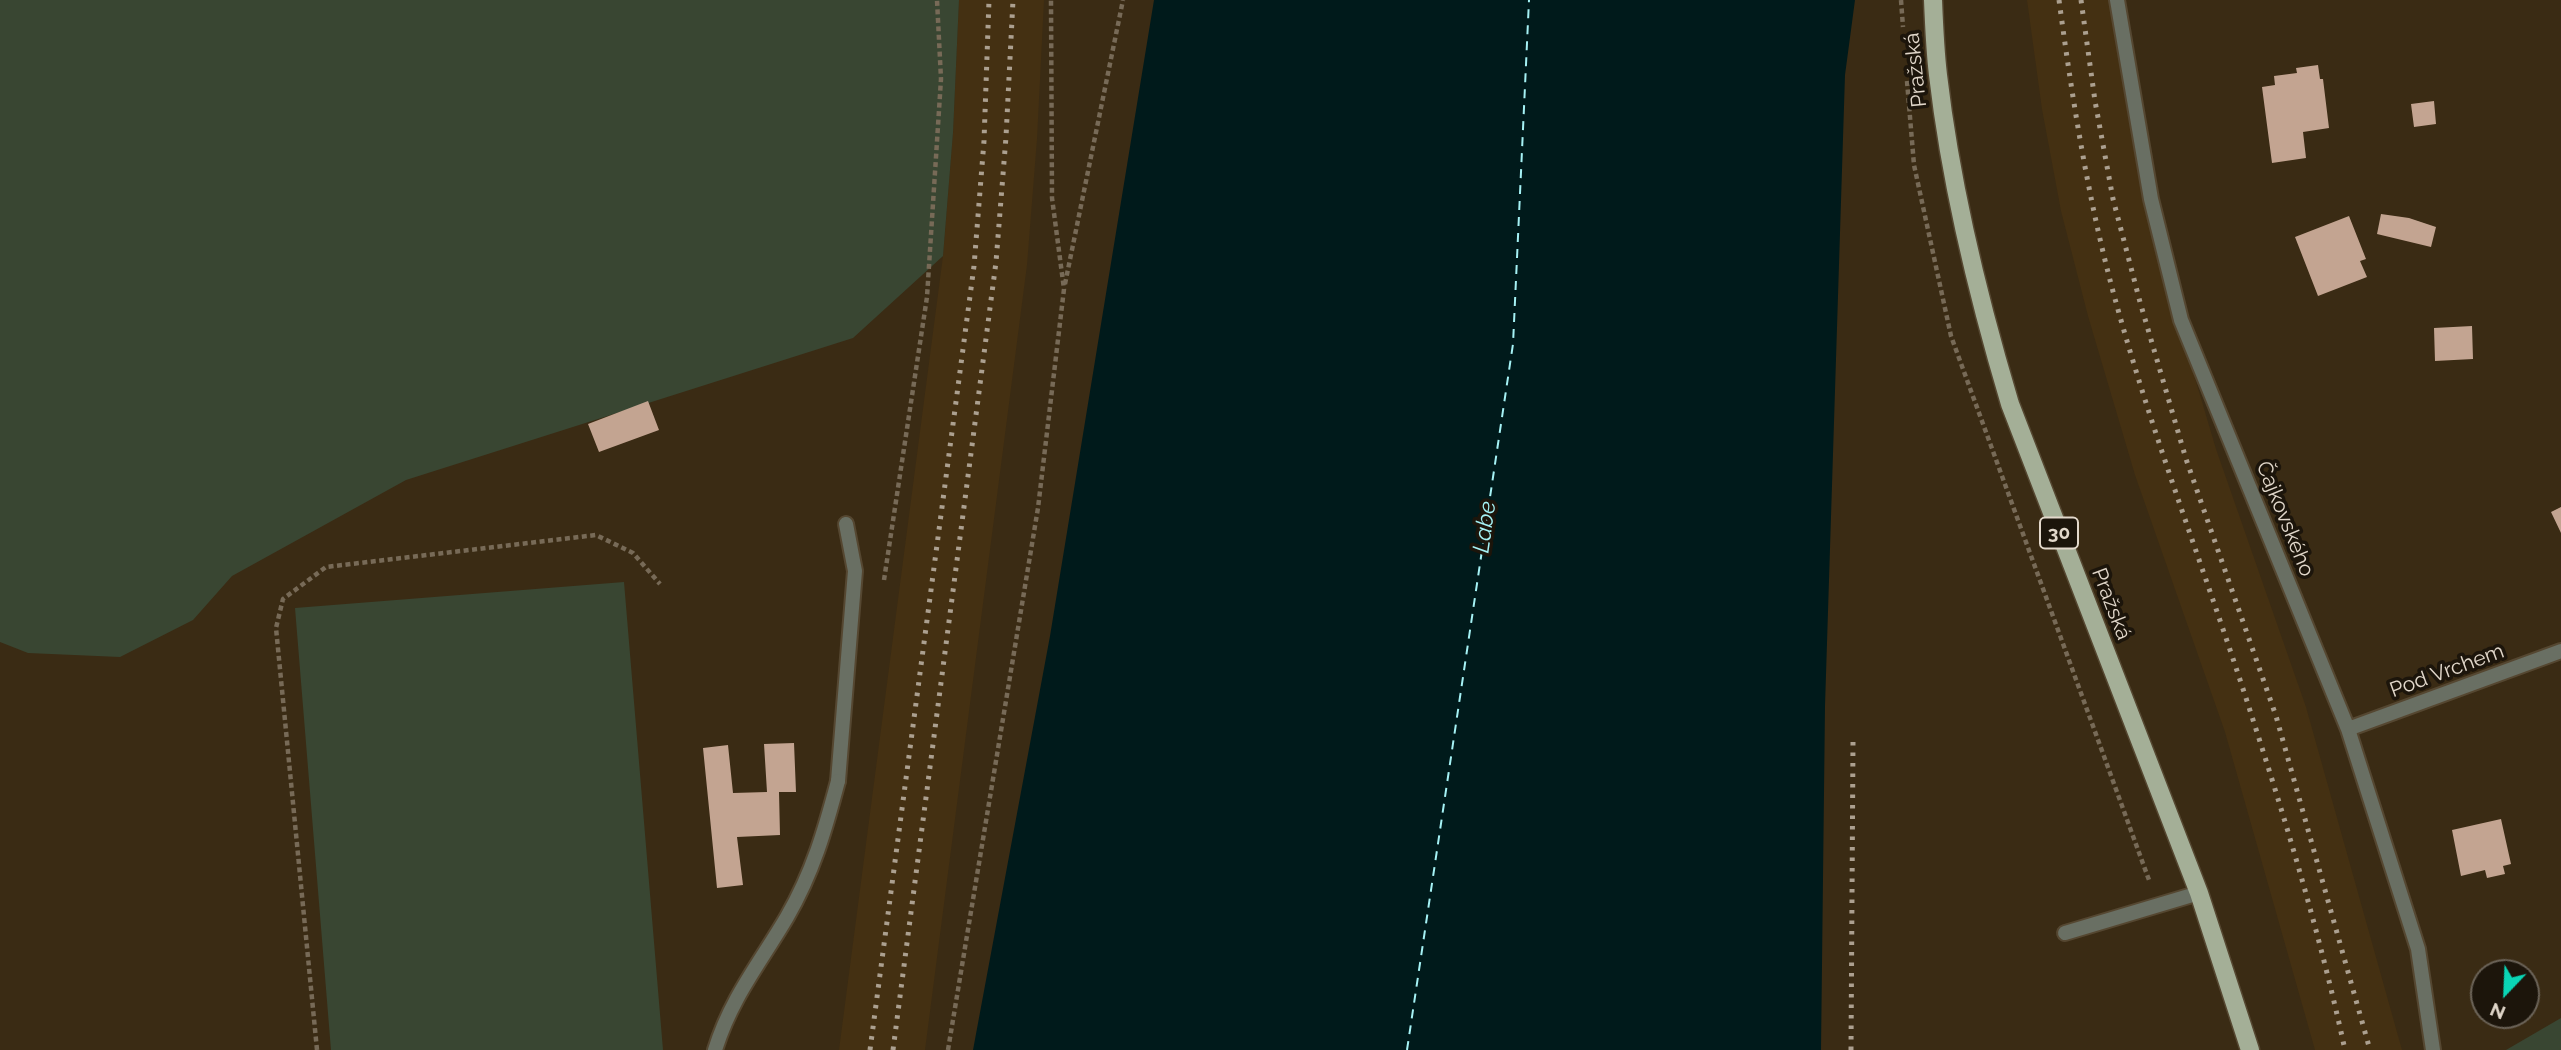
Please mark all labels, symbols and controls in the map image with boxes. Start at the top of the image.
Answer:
street label: Pražská [1900,31,1932,109]
street label: Čajkovského [2250,458,2320,580]
water label: Labe [1468,499,1502,555]
road number: 30 [2040,518,2078,548]
street label: Pražská [2086,565,2136,643]
street label: Pod Vrchem [2386,639,2508,703]
north arrow [2470,959,2540,1029]
text: N [2487,999,2509,1024]

